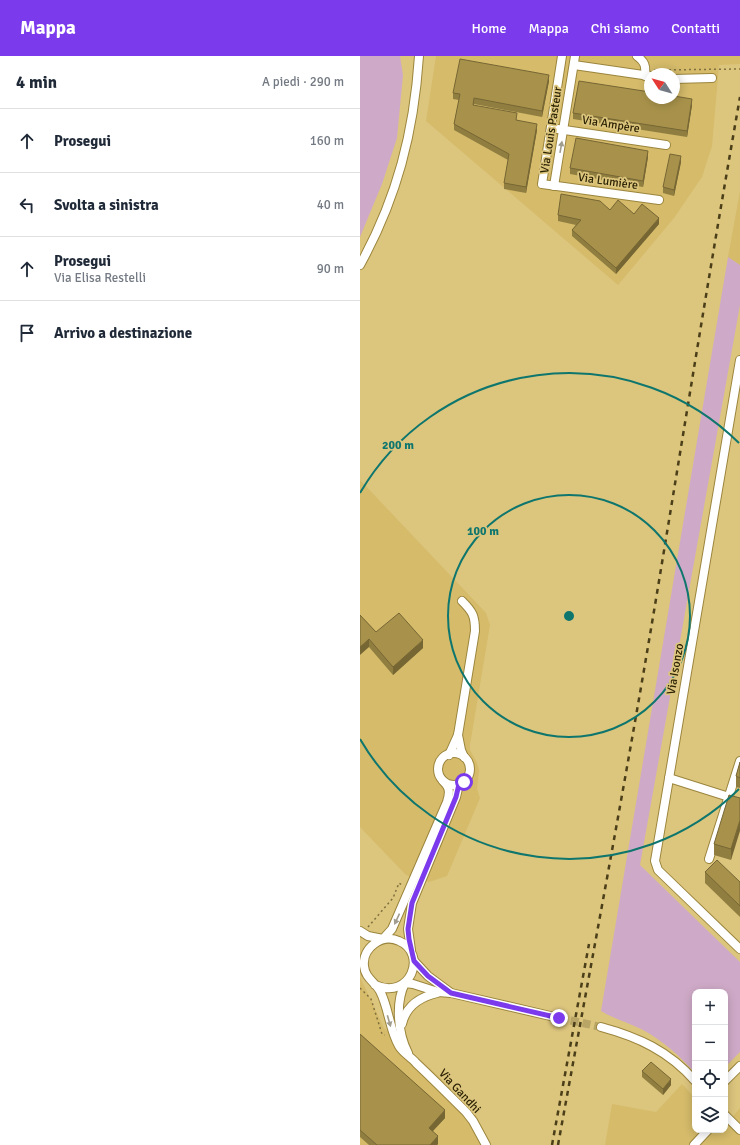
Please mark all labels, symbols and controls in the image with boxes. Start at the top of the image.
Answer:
text: Mappa [20,16,76,40]
text: Home [472,20,506,37]
text: Mappa [528,20,569,37]
text: Chi siamo [591,20,649,37]
text: Contatti [671,20,720,37]
north arrow [644,68,680,104]
text: 4 min [16,72,57,93]
text: A piedi · 290 m [262,74,344,90]
street label: Via Louis Pasteur [537,85,566,175]
street label: Via Ampère [581,113,641,136]
icon: ahead [16,130,38,152]
text: Prosegui [54,132,111,150]
text: 160 m [310,133,344,149]
one-way arrow [558,141,564,154]
street label: Via Lumière [577,170,639,193]
icon: left [16,194,38,216]
text: Svolta a sinistra [54,196,159,214]
text: 40 m [317,197,344,213]
text: Prosegui [54,252,111,270]
icon: ahead [16,258,38,280]
text: 90 m [317,261,344,277]
text: Via Elisa Restelli [54,270,146,286]
icon: arrive [16,322,38,344]
text: Arrivo a destinazione [54,324,192,342]
text: 200 m [382,438,414,453]
text: 100 m [467,524,499,539]
centre of rings [562,609,576,623]
street label: Via Isonzo [664,642,687,696]
route start [455,773,473,791]
one-way arrow [394,913,400,925]
map controls [692,989,728,1133]
button: + [692,989,728,1025]
route end [550,1009,568,1027]
one-way arrow [386,1015,392,1027]
button: − [692,1025,728,1061]
button: locate [692,1061,728,1097]
street label: Via Gandhi [435,1066,484,1117]
button: layers [692,1097,728,1133]

